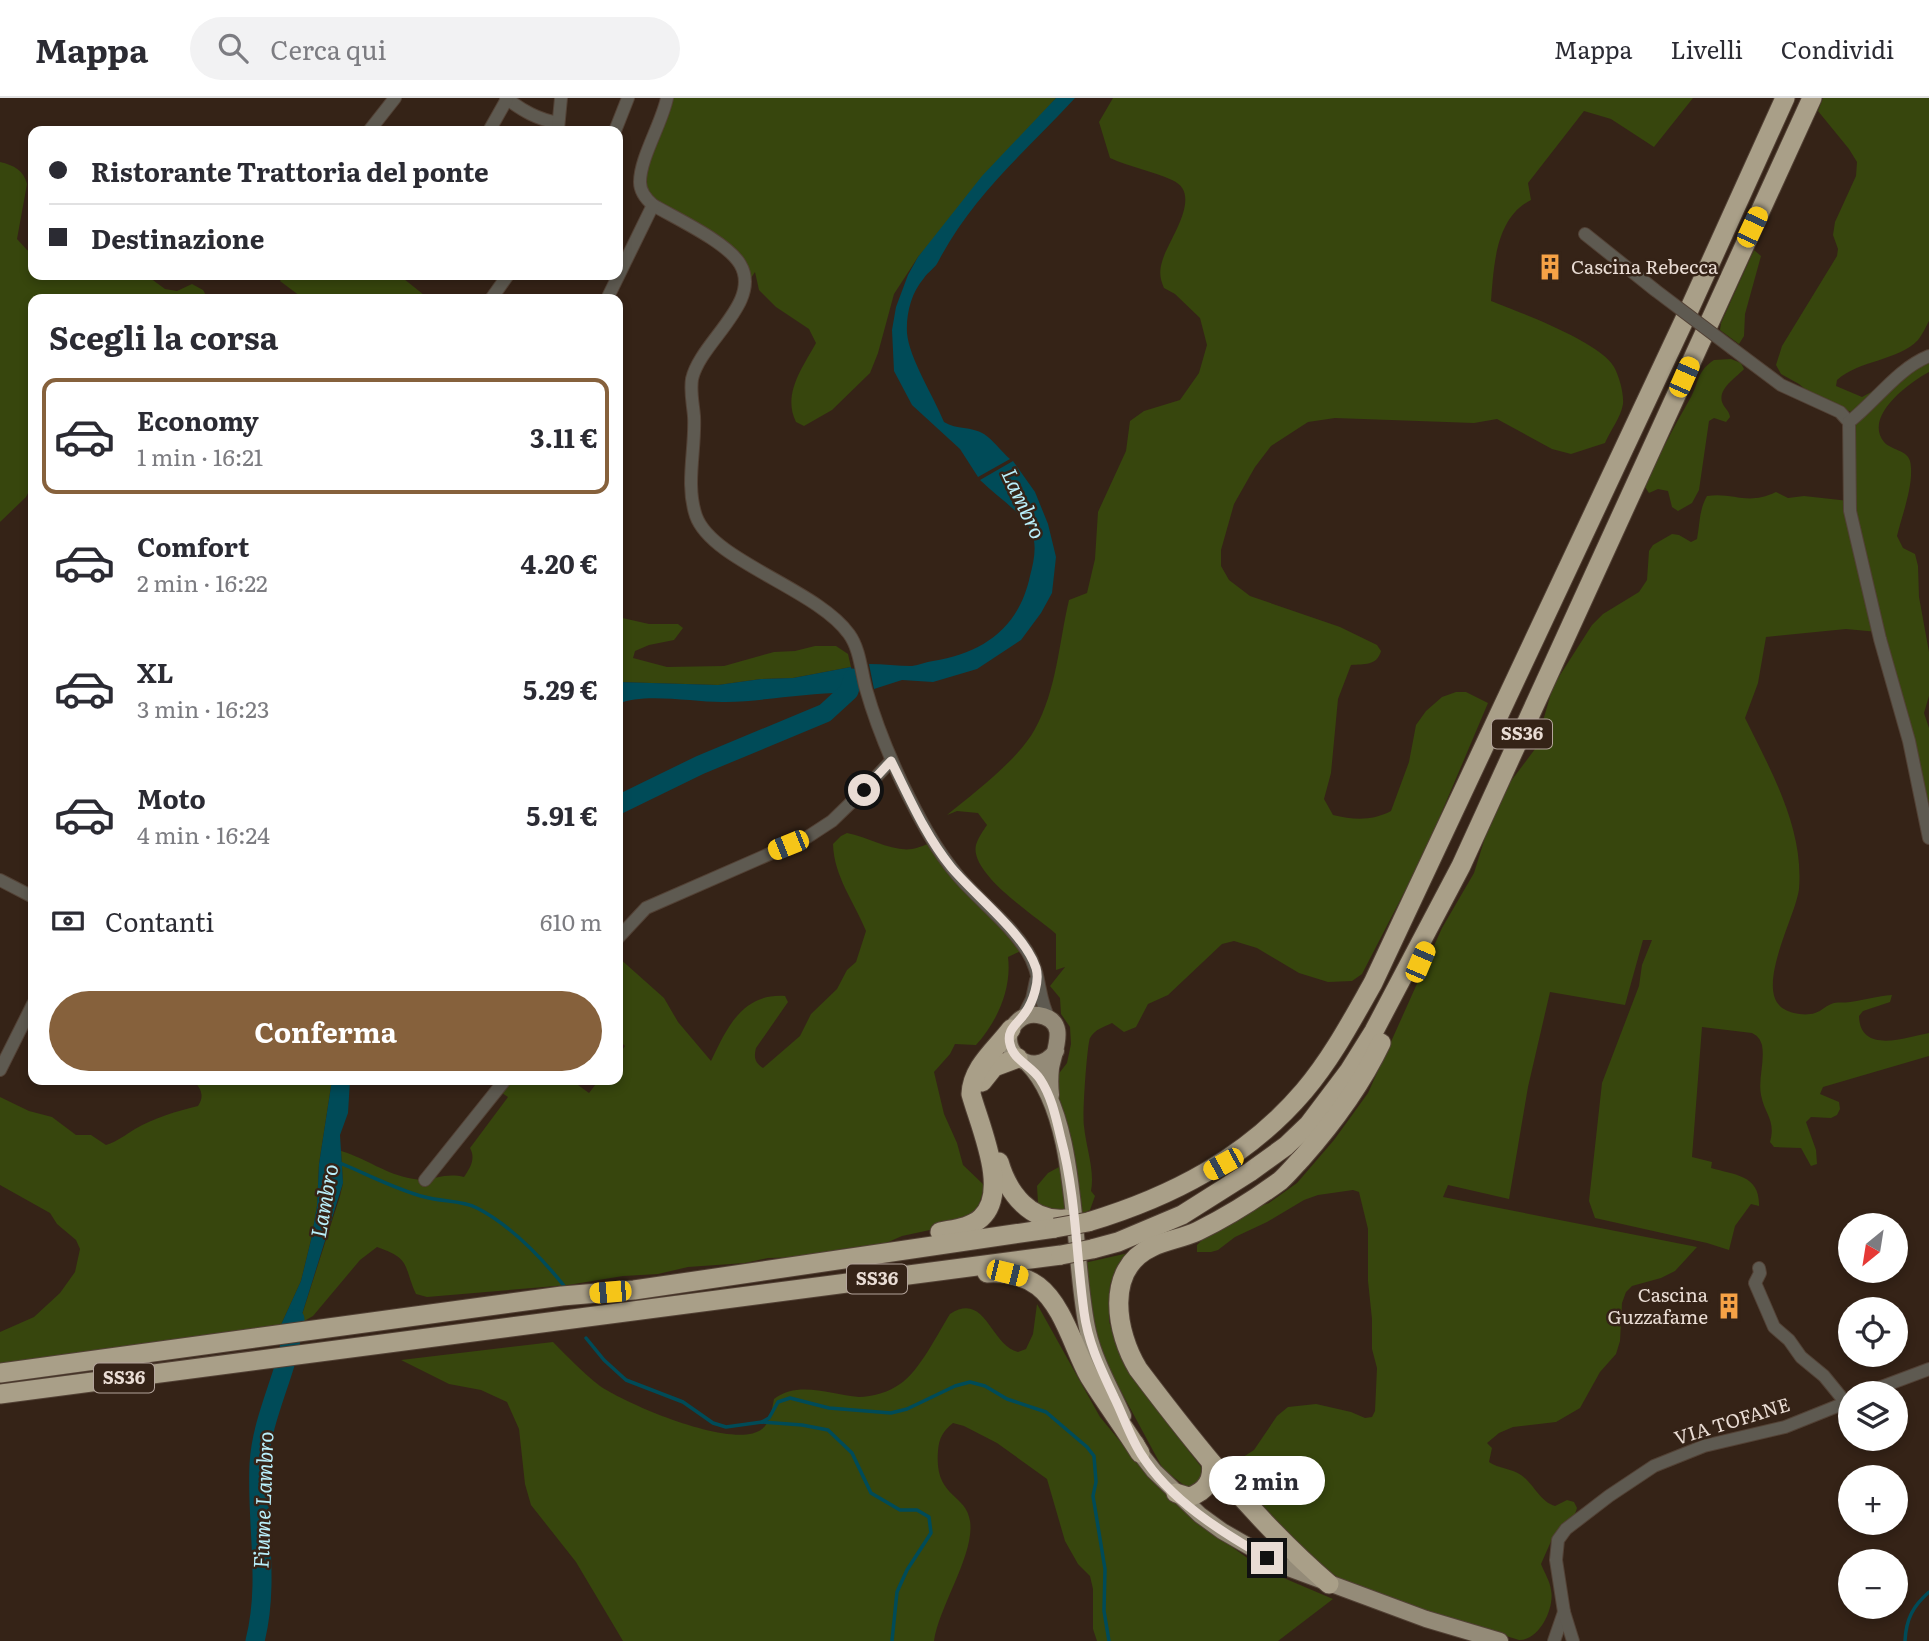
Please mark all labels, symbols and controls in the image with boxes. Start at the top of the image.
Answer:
search box [190,17,680,80]
text: Mappa [35,24,148,73]
icon: search [214,29,252,67]
text: Cerca qui [270,29,386,68]
text: Mappa [1554,31,1632,66]
text: Livelli [1670,31,1743,66]
text: Condividi [1781,31,1894,66]
text: Ristorante Trattoria del ponte [91,151,489,190]
car [1734,204,1771,250]
text: Destinazione [91,218,264,257]
building icon: Cascina Rebecca [1535,252,1565,282]
place label: Cascina Rebecca [1571,252,1719,280]
text: Scegli la corsa [49,312,278,360]
car [1666,354,1703,400]
text: Economy [137,400,259,439]
icon: car [53,405,116,468]
text: 3.11 € [530,417,598,456]
text: 1 min · 16:21 [137,439,263,473]
water label: Lambro [995,463,1055,543]
text: Comfort [137,526,249,565]
icon: car [53,531,116,594]
text: 4.20 € [520,543,598,582]
text: 2 min · 16:22 [137,565,268,599]
text: XL [137,652,174,691]
icon: car [53,657,116,720]
text: 5.29 € [523,669,598,708]
text: 3 min · 16:23 [137,691,269,725]
road number: SS36 [1492,720,1552,748]
route start [848,774,880,806]
text: Moto [137,778,206,817]
icon: car [53,783,116,846]
text: 5.91 € [526,795,598,834]
text: 4 min · 16:24 [137,817,270,851]
car [765,827,812,863]
text: Contanti [105,901,214,940]
icon: cash [49,902,87,940]
text: 610 m [540,904,602,938]
car [1403,939,1438,985]
button: Conferma [49,991,602,1071]
car [1200,1145,1247,1183]
water label: Lambro [301,1161,344,1240]
north arrow [1838,1213,1908,1283]
map controls [1838,1213,1908,1619]
car [985,1258,1030,1288]
road number: SS36 [847,1264,907,1294]
car [589,1280,632,1304]
place label: Cascina Guzzafame [1608,1280,1709,1330]
building icon: Cascina Guzzafame [1714,1291,1744,1321]
button: locate [1838,1297,1908,1367]
road number: SS36 [94,1364,154,1392]
button: layers [1838,1381,1908,1451]
street label: VIA TOFANE [1670,1389,1793,1451]
water label: Fiume Lambro [244,1431,279,1569]
callout: 2 min [1209,1456,1325,1506]
text: 2 min [1235,1463,1299,1497]
button: + [1838,1465,1908,1535]
route end [1251,1542,1283,1574]
button: − [1838,1549,1908,1619]

